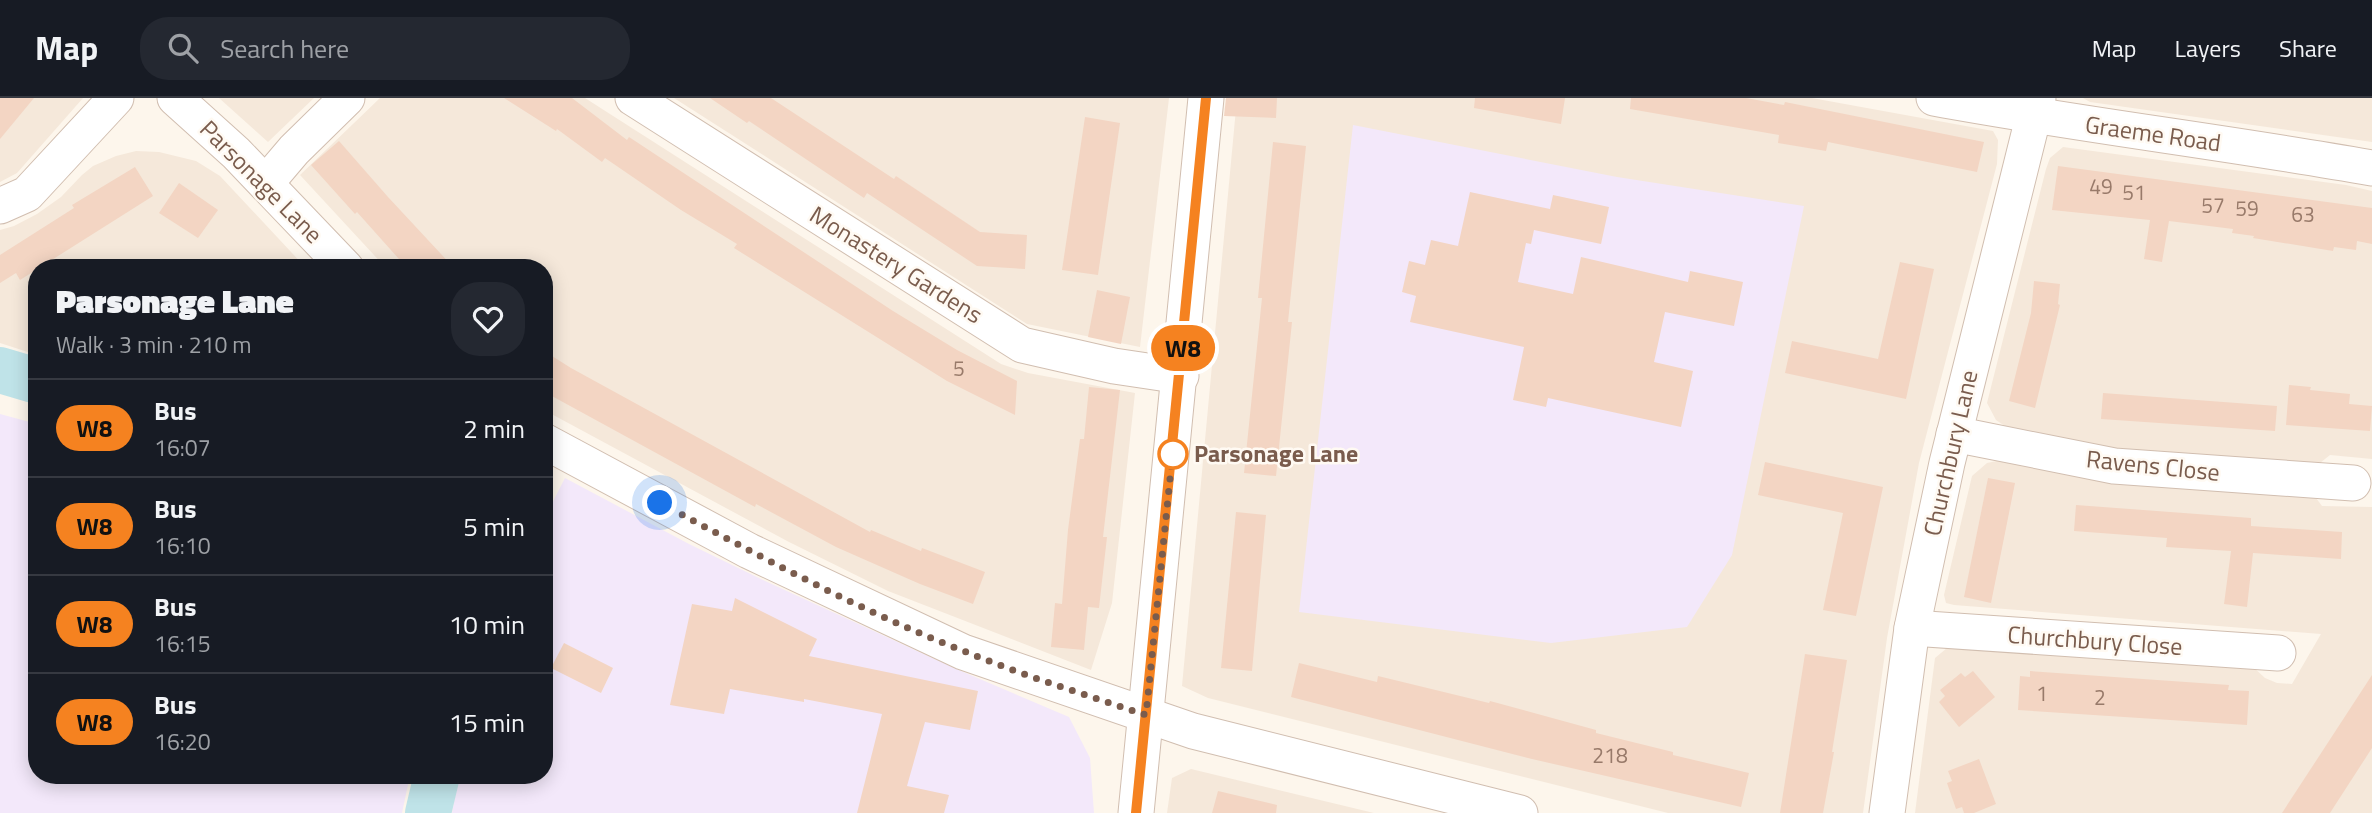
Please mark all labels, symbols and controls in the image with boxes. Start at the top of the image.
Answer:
search box [140,17,630,80]
text: Map [35,23,98,73]
icon: search [164,29,202,67]
text: Search here [220,29,349,68]
text: Map [2092,30,2137,66]
text: Layers [2175,30,2241,66]
text: Share [2279,30,2337,66]
street label: Graeme Road [2083,106,2223,160]
street label: Parsonage Lane [192,111,332,251]
house number: 49 [2089,170,2113,202]
house number: 51 [2122,176,2146,208]
house number: 57 [2201,189,2225,221]
house number: 59 [2235,192,2259,224]
street label: Monastery Gardens [803,196,990,332]
house number: 63 [2291,198,2315,230]
text: Parsonage Lane [56,276,294,326]
button: heart [451,282,525,356]
line badge: W8 [1152,325,1214,371]
text: Walk · 3 min · 210 m [56,327,252,362]
text: W8 [1165,330,1201,366]
house number: 5 [953,352,965,384]
street label: Churchbury Lane [1913,366,1987,539]
text: Bus [154,391,196,430]
text: 2 min [463,409,525,448]
text: W8 [77,410,112,446]
text: 16:07 [154,430,211,465]
place label: Parsonage Lane [1194,435,1358,471]
marker: Parsonage Lane [1158,439,1188,469]
street label: Ravens Close [2085,440,2222,490]
your location [642,485,677,520]
text: Bus [154,489,196,528]
text: 5 min [463,507,525,546]
text: W8 [77,508,112,544]
text: 16:10 [154,528,211,563]
text: Bus [154,587,196,626]
text: 10 min [449,605,525,644]
text: W8 [77,606,112,642]
street label: Churchbury Close [2006,616,2184,664]
text: 16:15 [154,626,211,661]
house number: 1 [2036,677,2048,709]
house number: 2 [2094,681,2106,713]
text: Bus [154,685,196,724]
text: 15 min [449,703,525,742]
text: W8 [77,704,112,740]
text: 16:20 [154,724,211,759]
house number: 218 [1592,739,1628,771]

